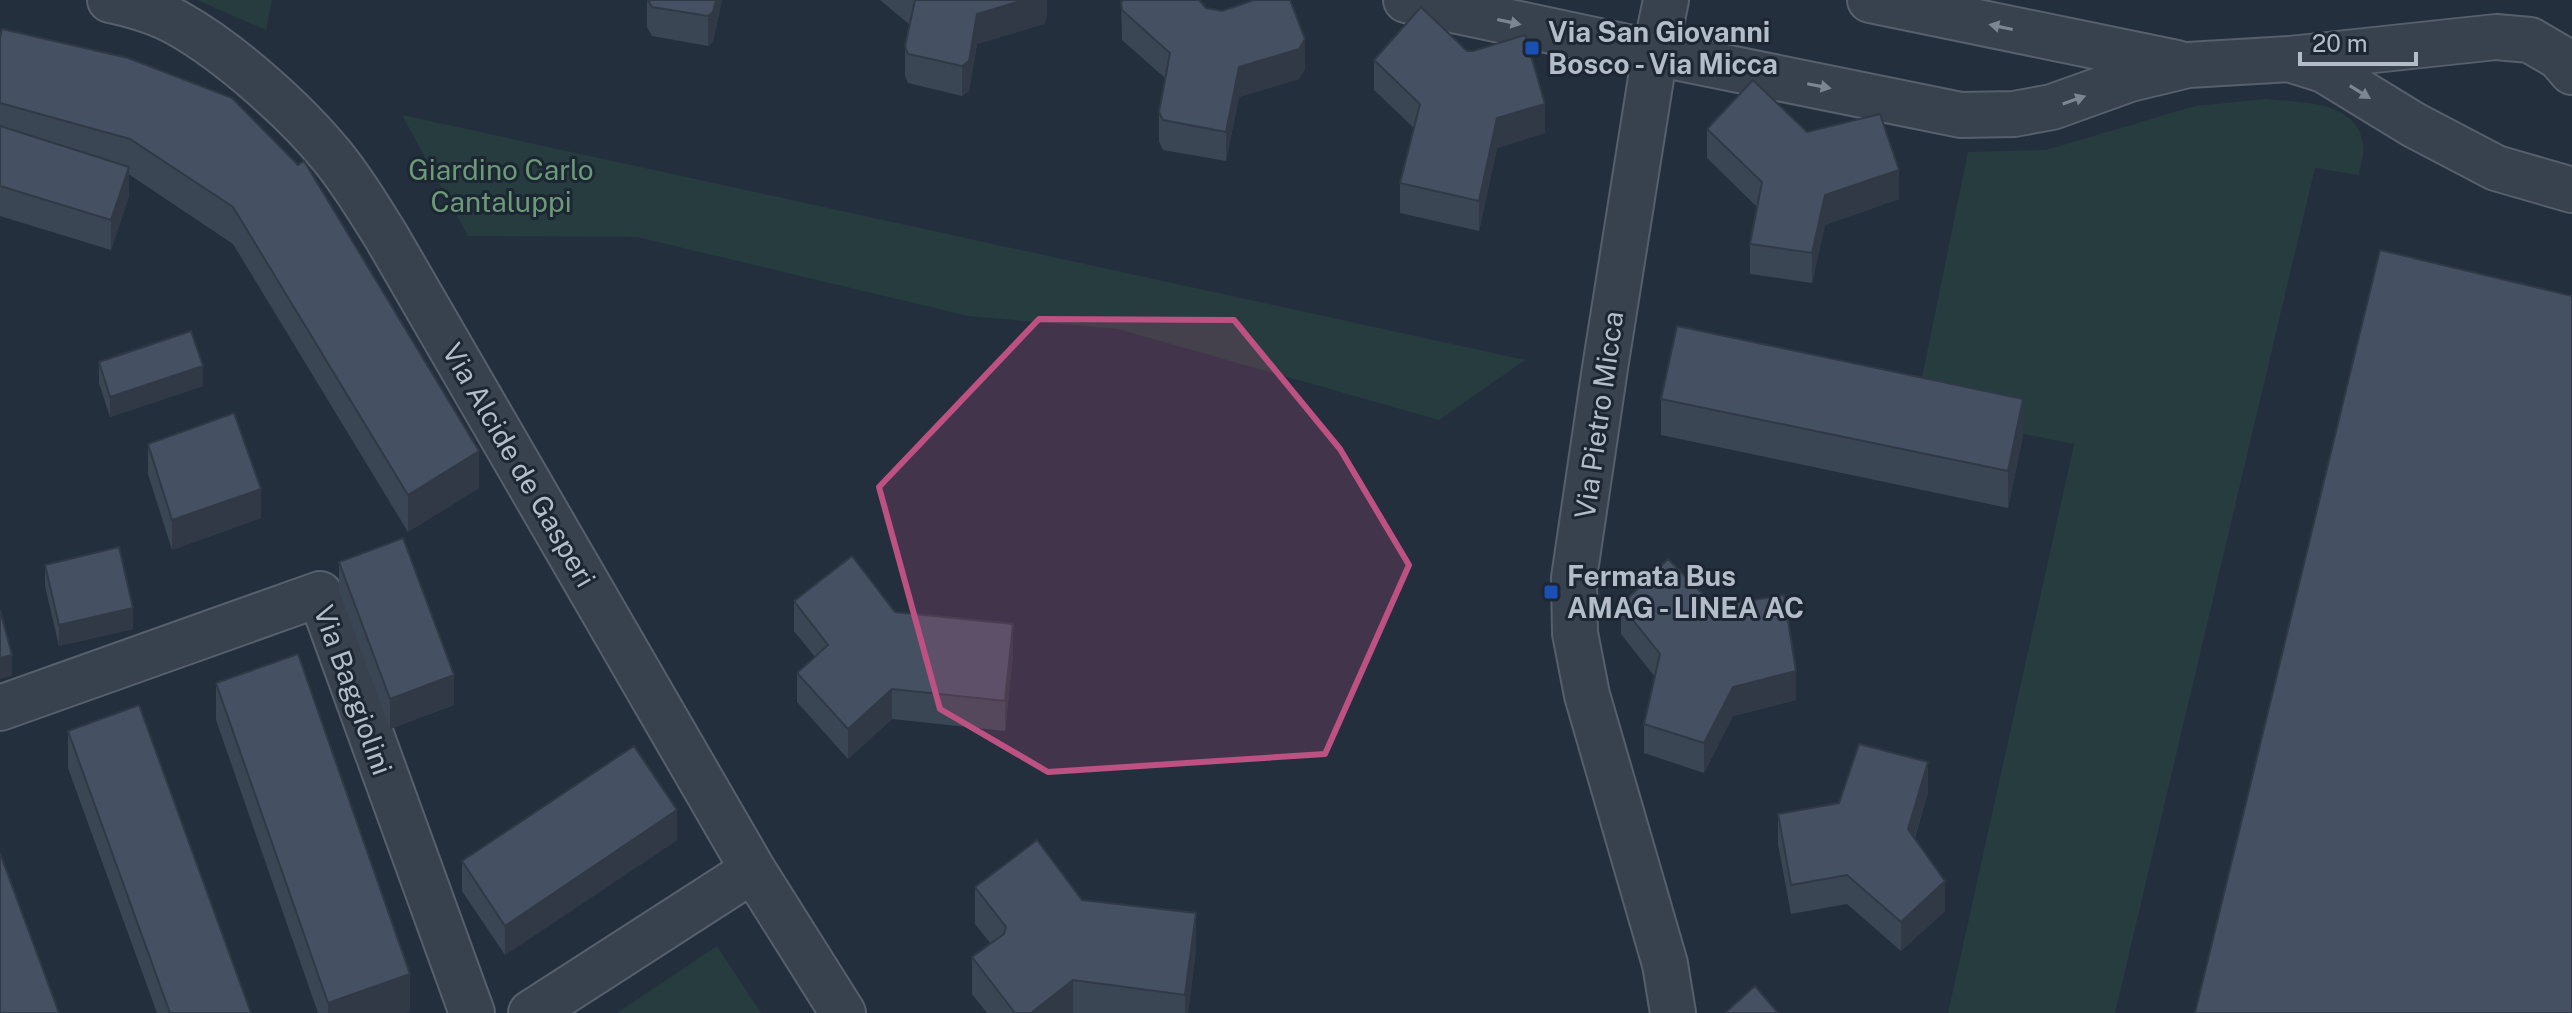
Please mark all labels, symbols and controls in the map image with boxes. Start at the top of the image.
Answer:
place label: Via San Giovanni Bosco - Via Micca [1548,15,1778,80]
one-way arrow [1497,16,1522,29]
scale bar [2300,16,2416,66]
one-way arrow [1989,20,2014,33]
text: 20 m [2312,29,2368,57]
marker: Via San Giovanni Bosco - Via Micca [1523,39,1541,57]
one-way arrow [1806,80,1831,93]
one-way arrow [2349,84,2371,98]
one-way arrow [2062,93,2086,105]
park label: Giardino Carlo Cantaluppi [408,153,594,218]
street label: Via Pietro Micca [1568,309,1629,521]
street label: Via Alcide de Gasperi [436,337,603,593]
place label: Fermata Bus AMAG - LINEA AC [1567,559,1804,624]
marker: Fermata Bus AMAG - LINEA AC [1542,583,1560,601]
street label: Via Baggiolini [308,601,399,779]

